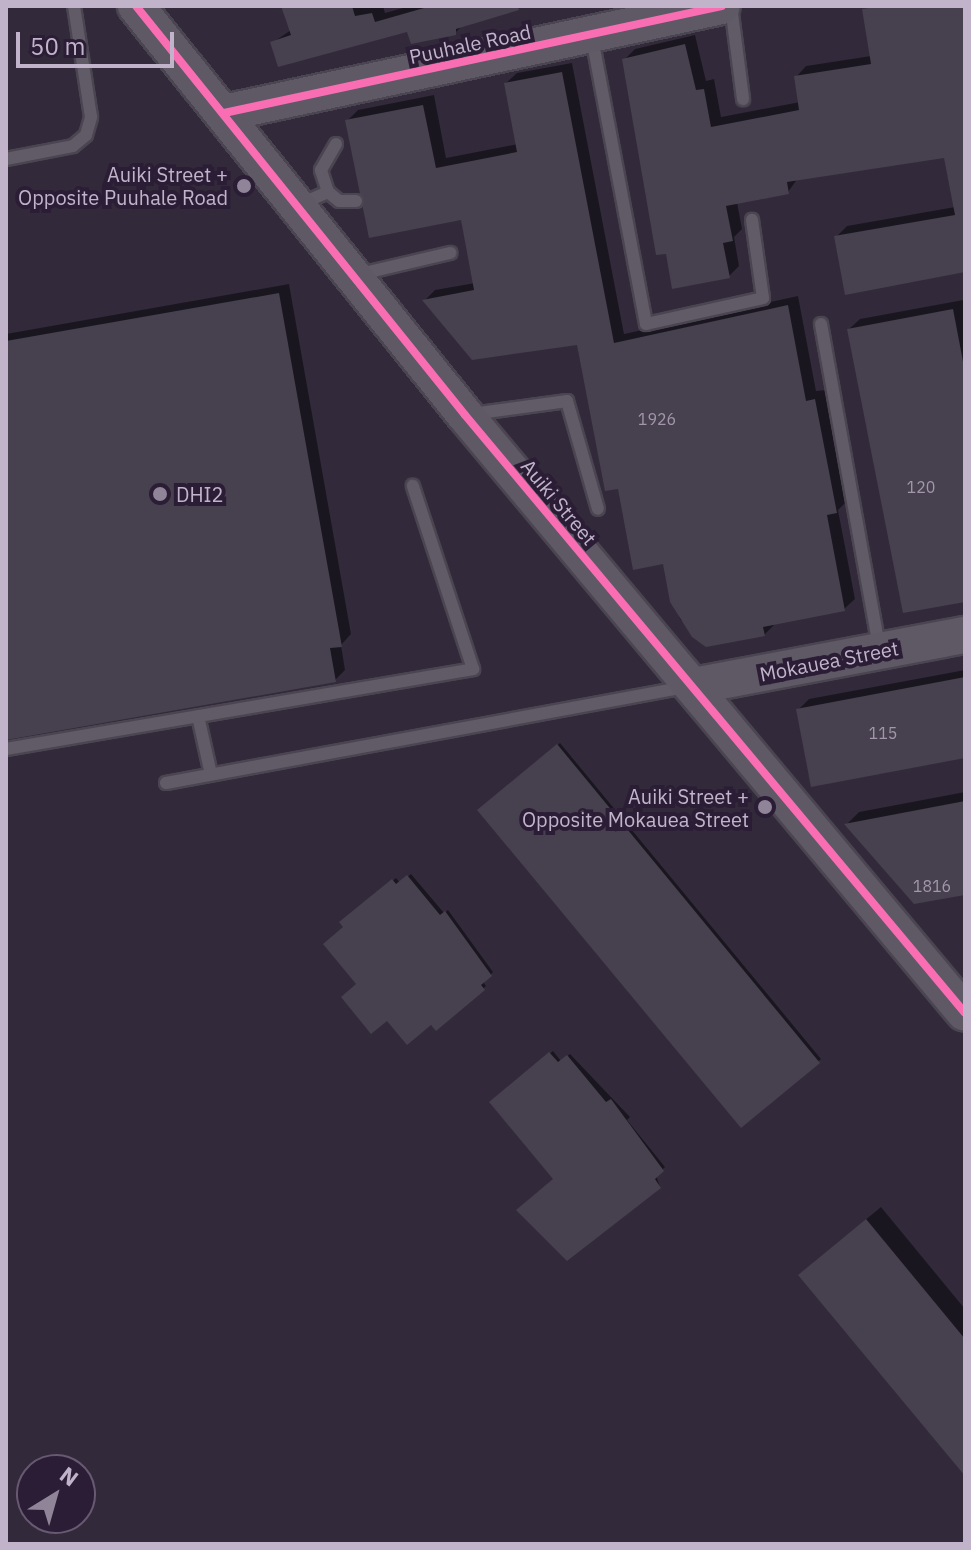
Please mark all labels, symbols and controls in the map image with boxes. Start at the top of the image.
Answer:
scale bar [20,16,178,66]
street label: Puuhale Road [407,19,533,69]
text: 50 m [30,30,85,62]
place label: Auiki Street + Opposite Puuhale Road [18,162,228,209]
marker: Auiki Street + Opposite Puuhale Road [235,177,253,195]
house number: 1926 [638,409,676,429]
street label: Auiki Street [516,454,602,550]
house number: 120 [907,477,935,497]
place label: DHI2 [176,482,224,506]
marker: DHI2 [151,485,169,503]
street label: Mokauea Street [757,636,901,686]
house number: 115 [869,723,897,743]
place label: Auiki Street + Opposite Mokauea Street [522,784,749,831]
marker: Auiki Street + Opposite Mokauea Street [756,798,774,816]
house number: 1816 [913,876,951,896]
north arrow [16,1454,96,1534]
text: N [54,1460,85,1492]

